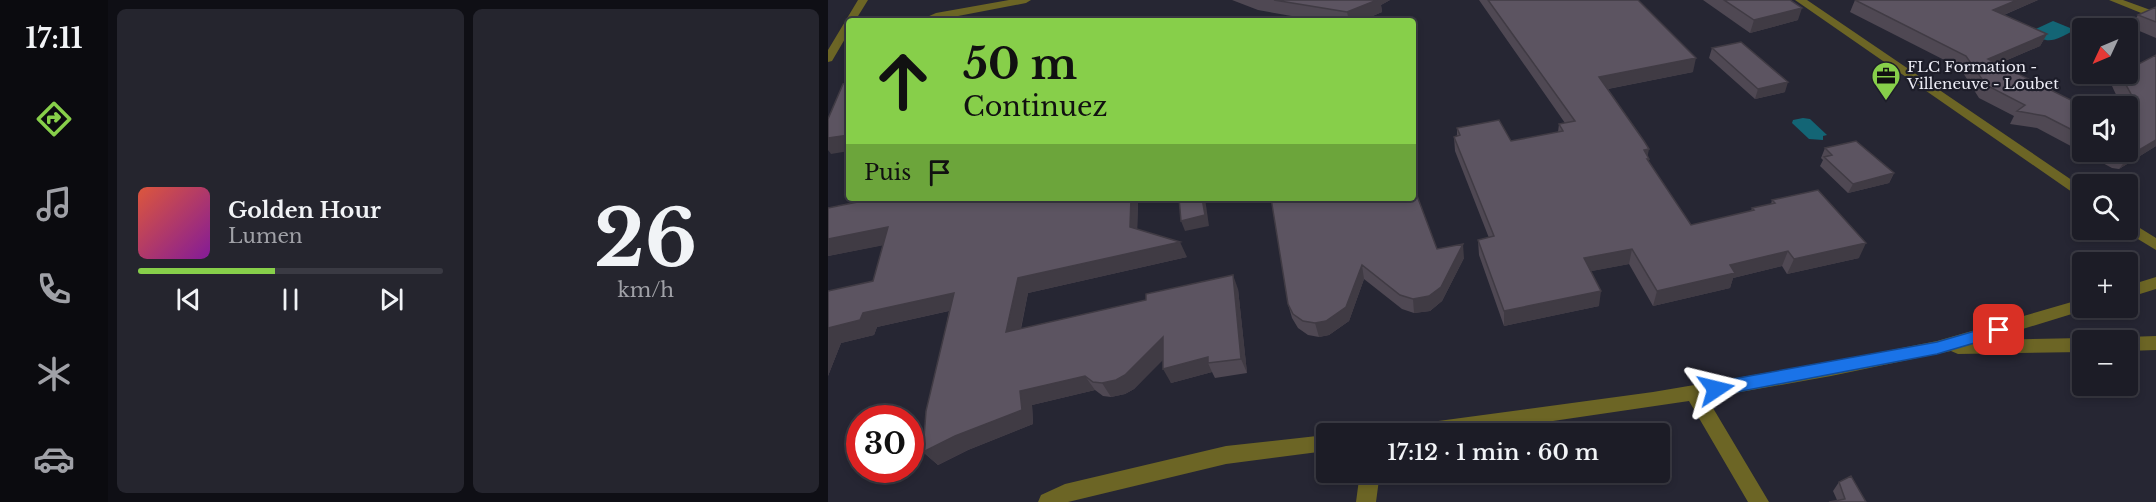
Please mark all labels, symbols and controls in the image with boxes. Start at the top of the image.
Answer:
north arrow [2072,18,2138,84]
map controls [2072,18,2138,396]
text: 17:11 [26,22,82,55]
text: 50 m [963,38,1077,90]
icon: ahead [864,42,942,120]
place label: FLC Formation - Villeneuve - Loubet [1906,57,2059,93]
office icon: FLC Formation - Villeneuve - Loubet [1870,60,1902,102]
text: Continuez [963,90,1108,123]
button: sound [2072,96,2138,162]
icon: directions [33,98,75,140]
icon: arrive [923,156,956,189]
text: Puis [864,159,911,186]
button: search [2072,174,2138,240]
icon: music [33,183,75,225]
text: 26 [594,190,697,287]
text: Golden Hour [228,197,381,224]
text: Lumen [228,224,303,248]
button: + [2072,252,2138,318]
icon: phone [33,268,75,310]
text: km/h [617,278,674,302]
icon: previous [172,283,205,316]
icon: pause [274,283,307,316]
icon: next [375,283,408,316]
pin [1973,304,2024,355]
icon: arrive [1982,313,2015,346]
button: − [2072,330,2138,396]
icon: climate [33,353,75,395]
position arrow [1684,357,1748,421]
speed limit sign: 30 [846,405,924,483]
icon: car [33,438,75,480]
text: 17:12 · 1 min · 60 m [1387,439,1599,466]

